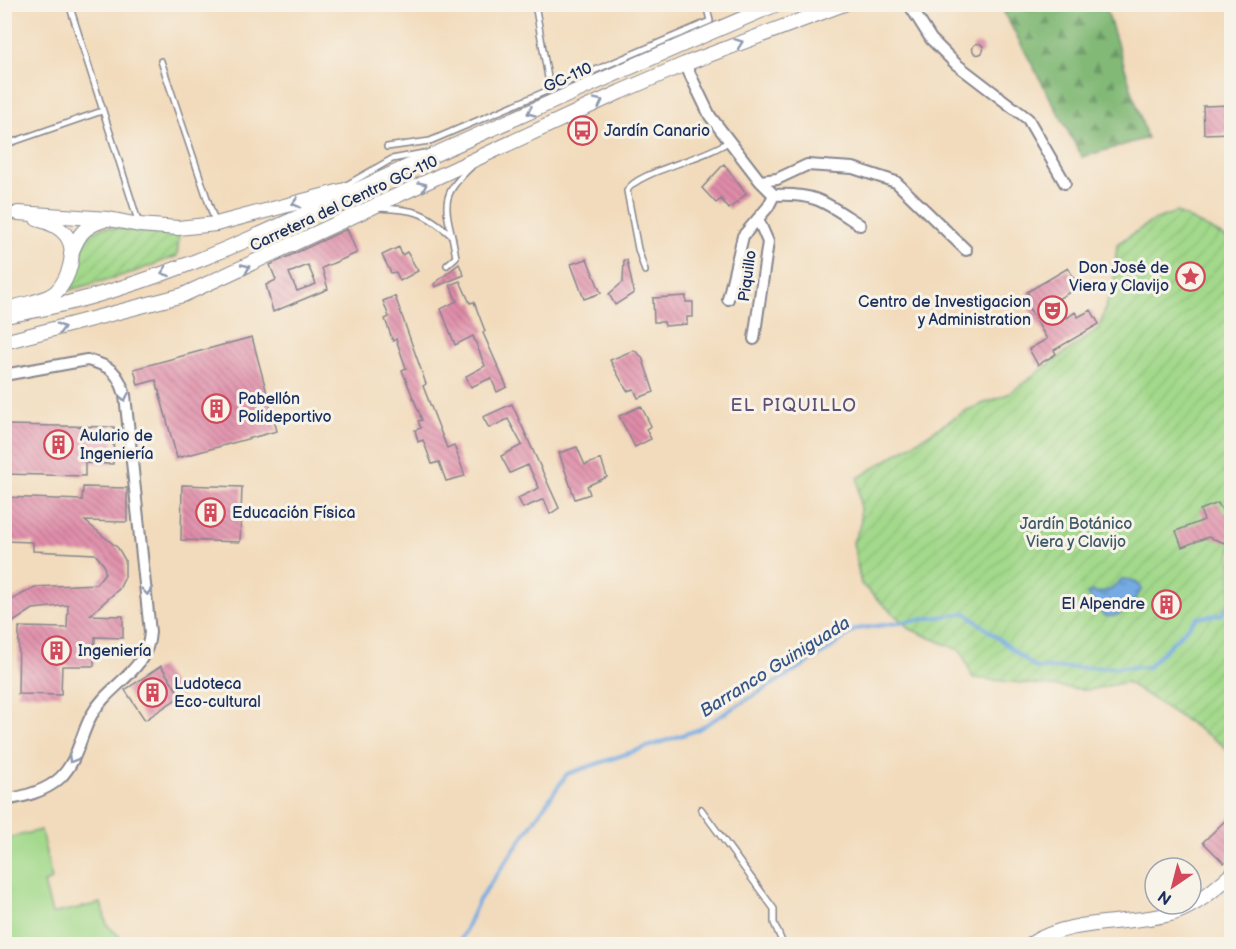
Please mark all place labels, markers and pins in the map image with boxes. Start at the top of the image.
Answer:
bus stop icon: Jardín Canario [567,115,599,147]
place label: Jardín Canario [604,122,710,141]
place label: Don José de Viera y Clavijo [1069,259,1169,296]
place icon: Don José de Viera y Clavijo [1174,261,1206,293]
place label: Centro de Investigacion y Administration [858,293,1031,330]
theatre icon: Centro de Investigacion y Administration [1036,295,1068,327]
place label: Pabellón Polideportivo [238,390,332,427]
building icon: Pabellón Polideportivo [201,392,233,424]
place label: Aulario de Ingeniería [80,427,154,464]
building icon: Aulario de Ingeniería [43,429,75,461]
building icon: Educación Física [195,497,227,529]
place label: Educación Física [232,504,355,523]
building icon: El Alpendre [1150,588,1182,620]
place label: El Alpendre [1061,595,1146,614]
building icon: Ingeniería [41,635,73,667]
place label: Ingeniería [78,642,152,661]
place label: Ludoteca Eco-cultural [174,675,261,712]
building icon: Ludoteca Eco-cultural [137,677,169,709]

